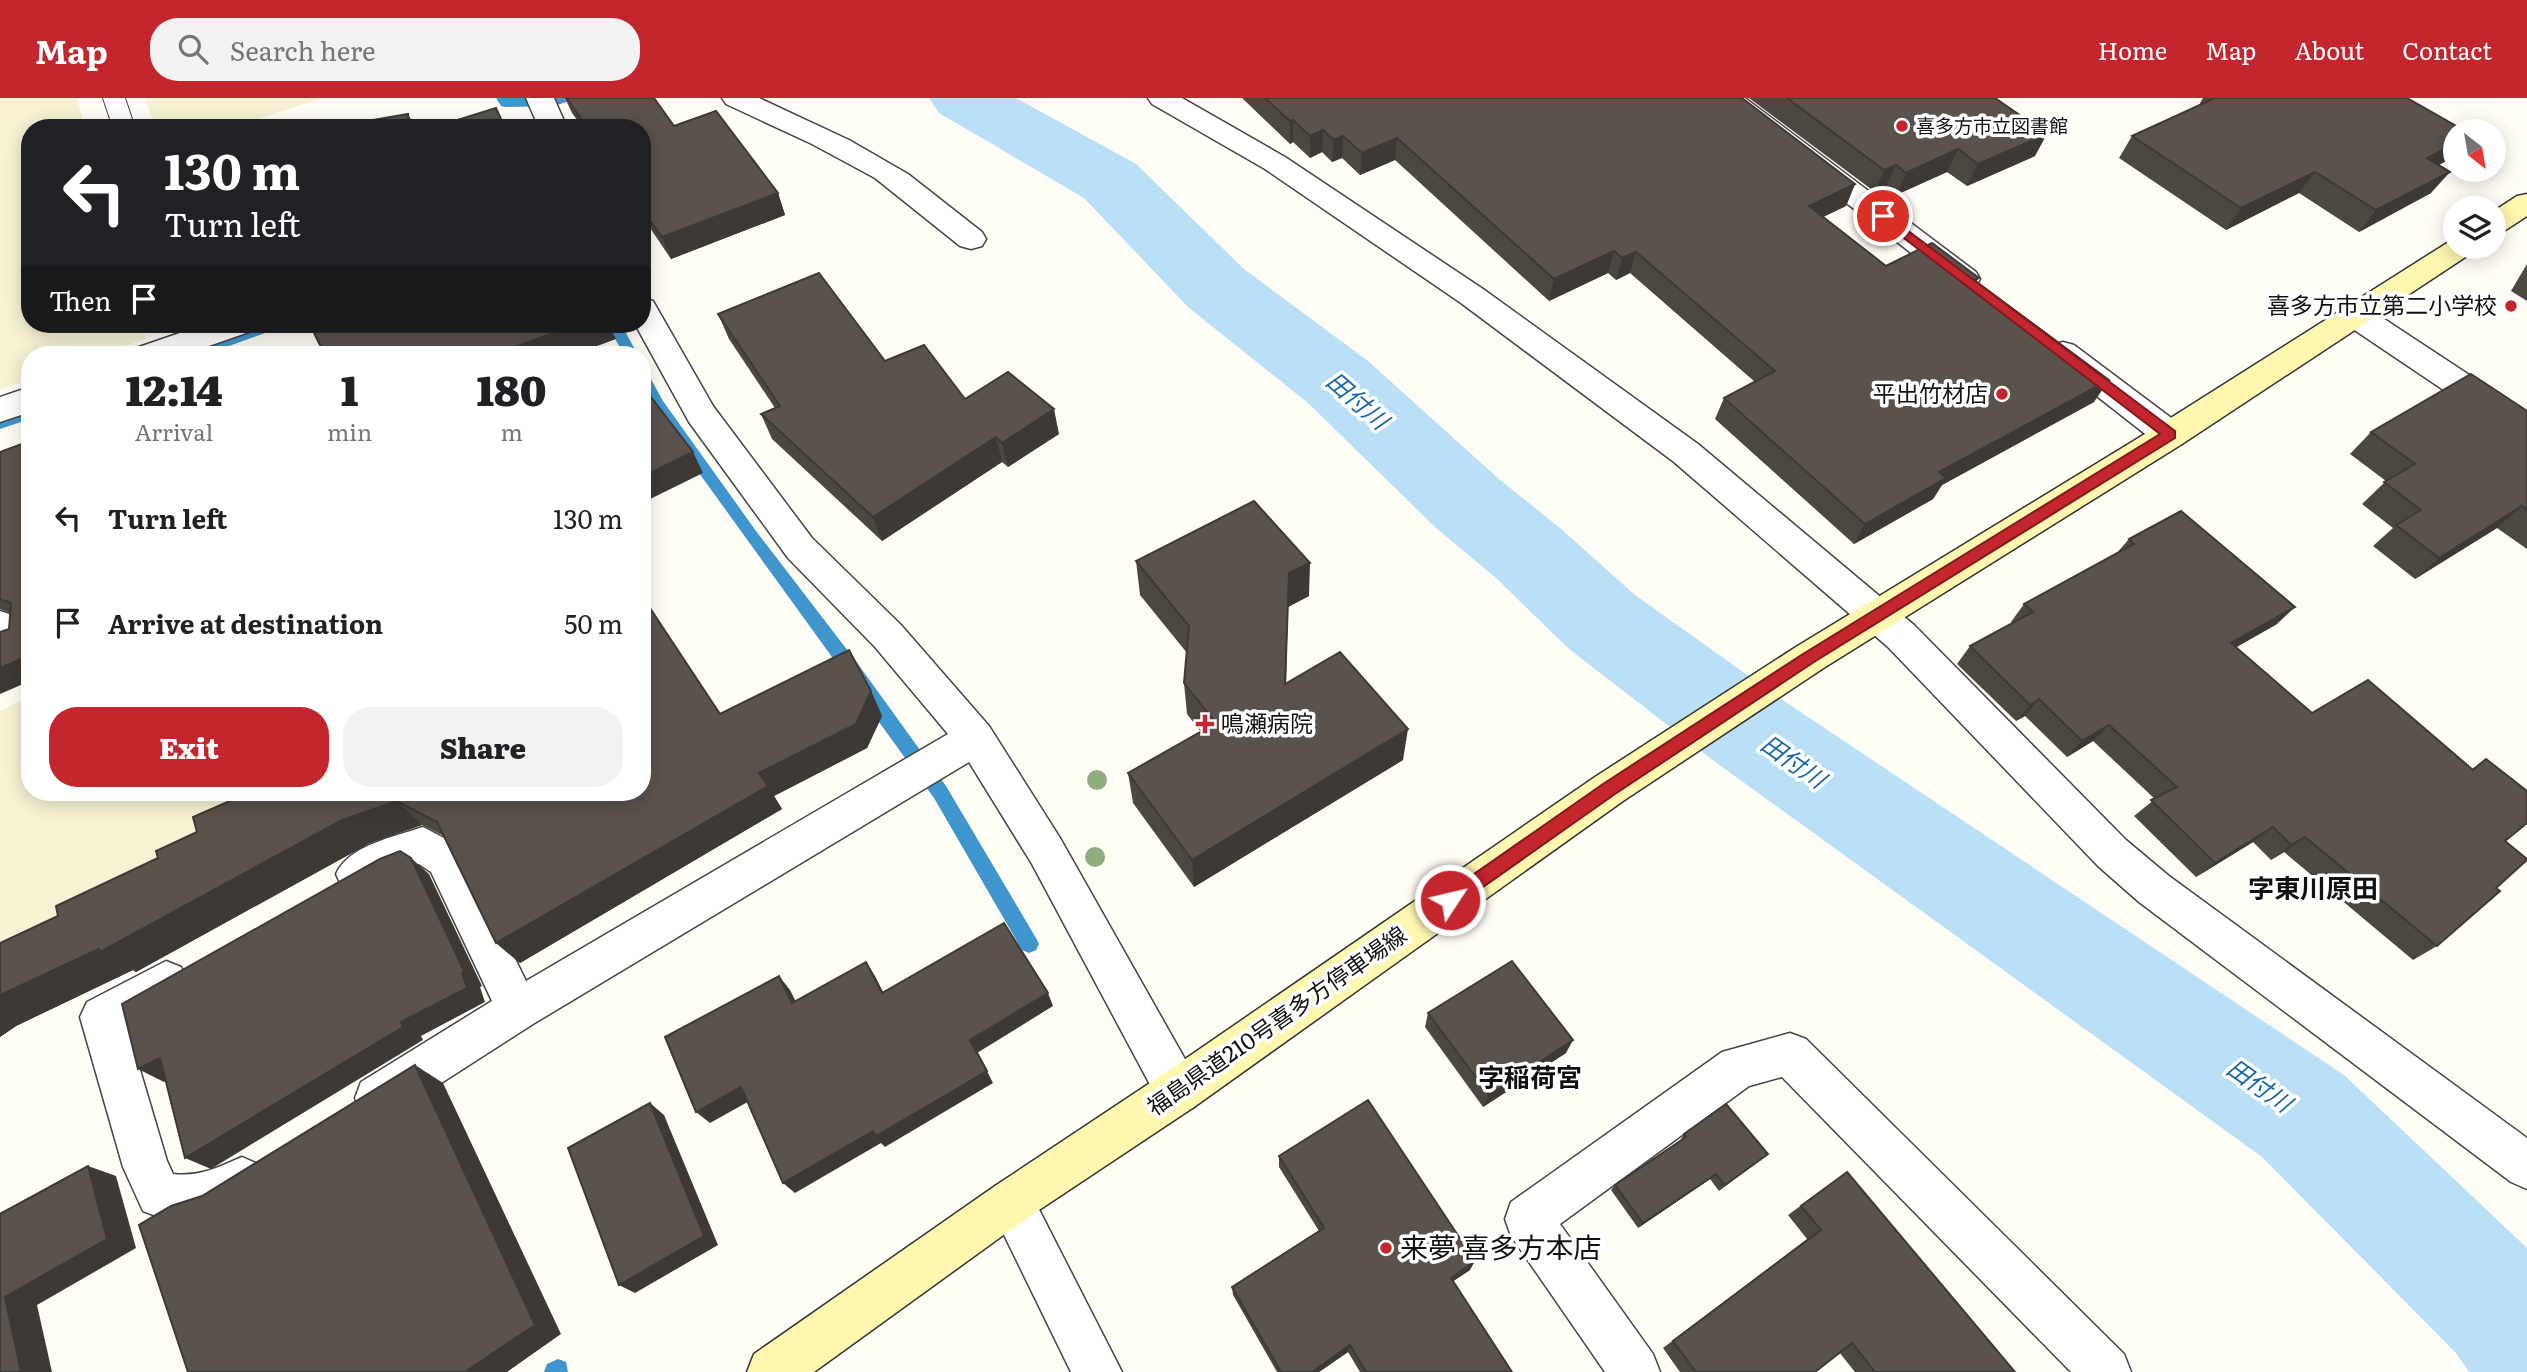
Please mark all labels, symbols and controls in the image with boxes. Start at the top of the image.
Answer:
search box [150,18,640,81]
text: Map [35,25,108,74]
icon: search [174,30,212,68]
text: Search here [230,30,376,69]
text: Home [2098,32,2167,67]
text: Map [2205,32,2256,67]
text: About [2294,32,2364,67]
text: Contact [2402,32,2492,67]
place label: 喜多方市立図書館 [1916,111,2068,139]
marker: 喜多方市立図書館 [1894,118,1910,134]
north arrow [2443,119,2506,182]
map controls [2443,119,2506,259]
text: 130 m [164,132,300,205]
icon: left [49,147,140,238]
pin [1853,186,1913,246]
button: layers [2443,196,2506,259]
icon: arrive [1864,197,1902,235]
text: Turn left [164,199,301,247]
text: Then [49,280,111,319]
icon: arrive [125,280,163,318]
place label: 喜多方市立第二小学校 [2267,287,2497,321]
marker: 喜多方市立第二小学校 [2503,298,2519,314]
text: 12:14 [125,357,223,419]
text: 1 [341,357,358,419]
text: 180 [477,357,547,419]
water label: 田付川 [1320,362,1400,438]
place label: 平出竹材店 [1873,375,1988,409]
marker: 平出竹材店 [1994,386,2010,402]
text: Arrival [135,414,213,448]
text: min [327,414,372,448]
text: m [500,414,523,448]
text: Turn left [108,498,227,537]
text: 130 m [553,498,623,537]
icon: left [49,499,87,537]
text: Arrive at destination [108,603,383,642]
text: 50 m [564,603,623,642]
icon: arrive [49,604,87,642]
place label: 鳴瀬病院 [1221,705,1313,739]
button: Exit [49,707,329,787]
button: Share [343,707,623,787]
marker: 鳴瀬病院 [1195,714,1215,734]
water label: 田付川 [1755,725,1836,797]
position arrow [1413,863,1487,937]
district label: 字東川原田 [2248,867,2378,906]
street label: 福島県道210号喜多方停車場線 [1139,916,1413,1122]
water label: 田付川 [2221,1049,2302,1121]
district label: 字稲荷宮 [1478,1056,1582,1095]
place label: 来夢 喜多方本店 [1400,1225,1602,1267]
marker: 来夢 喜多方本店 [1378,1240,1394,1256]

